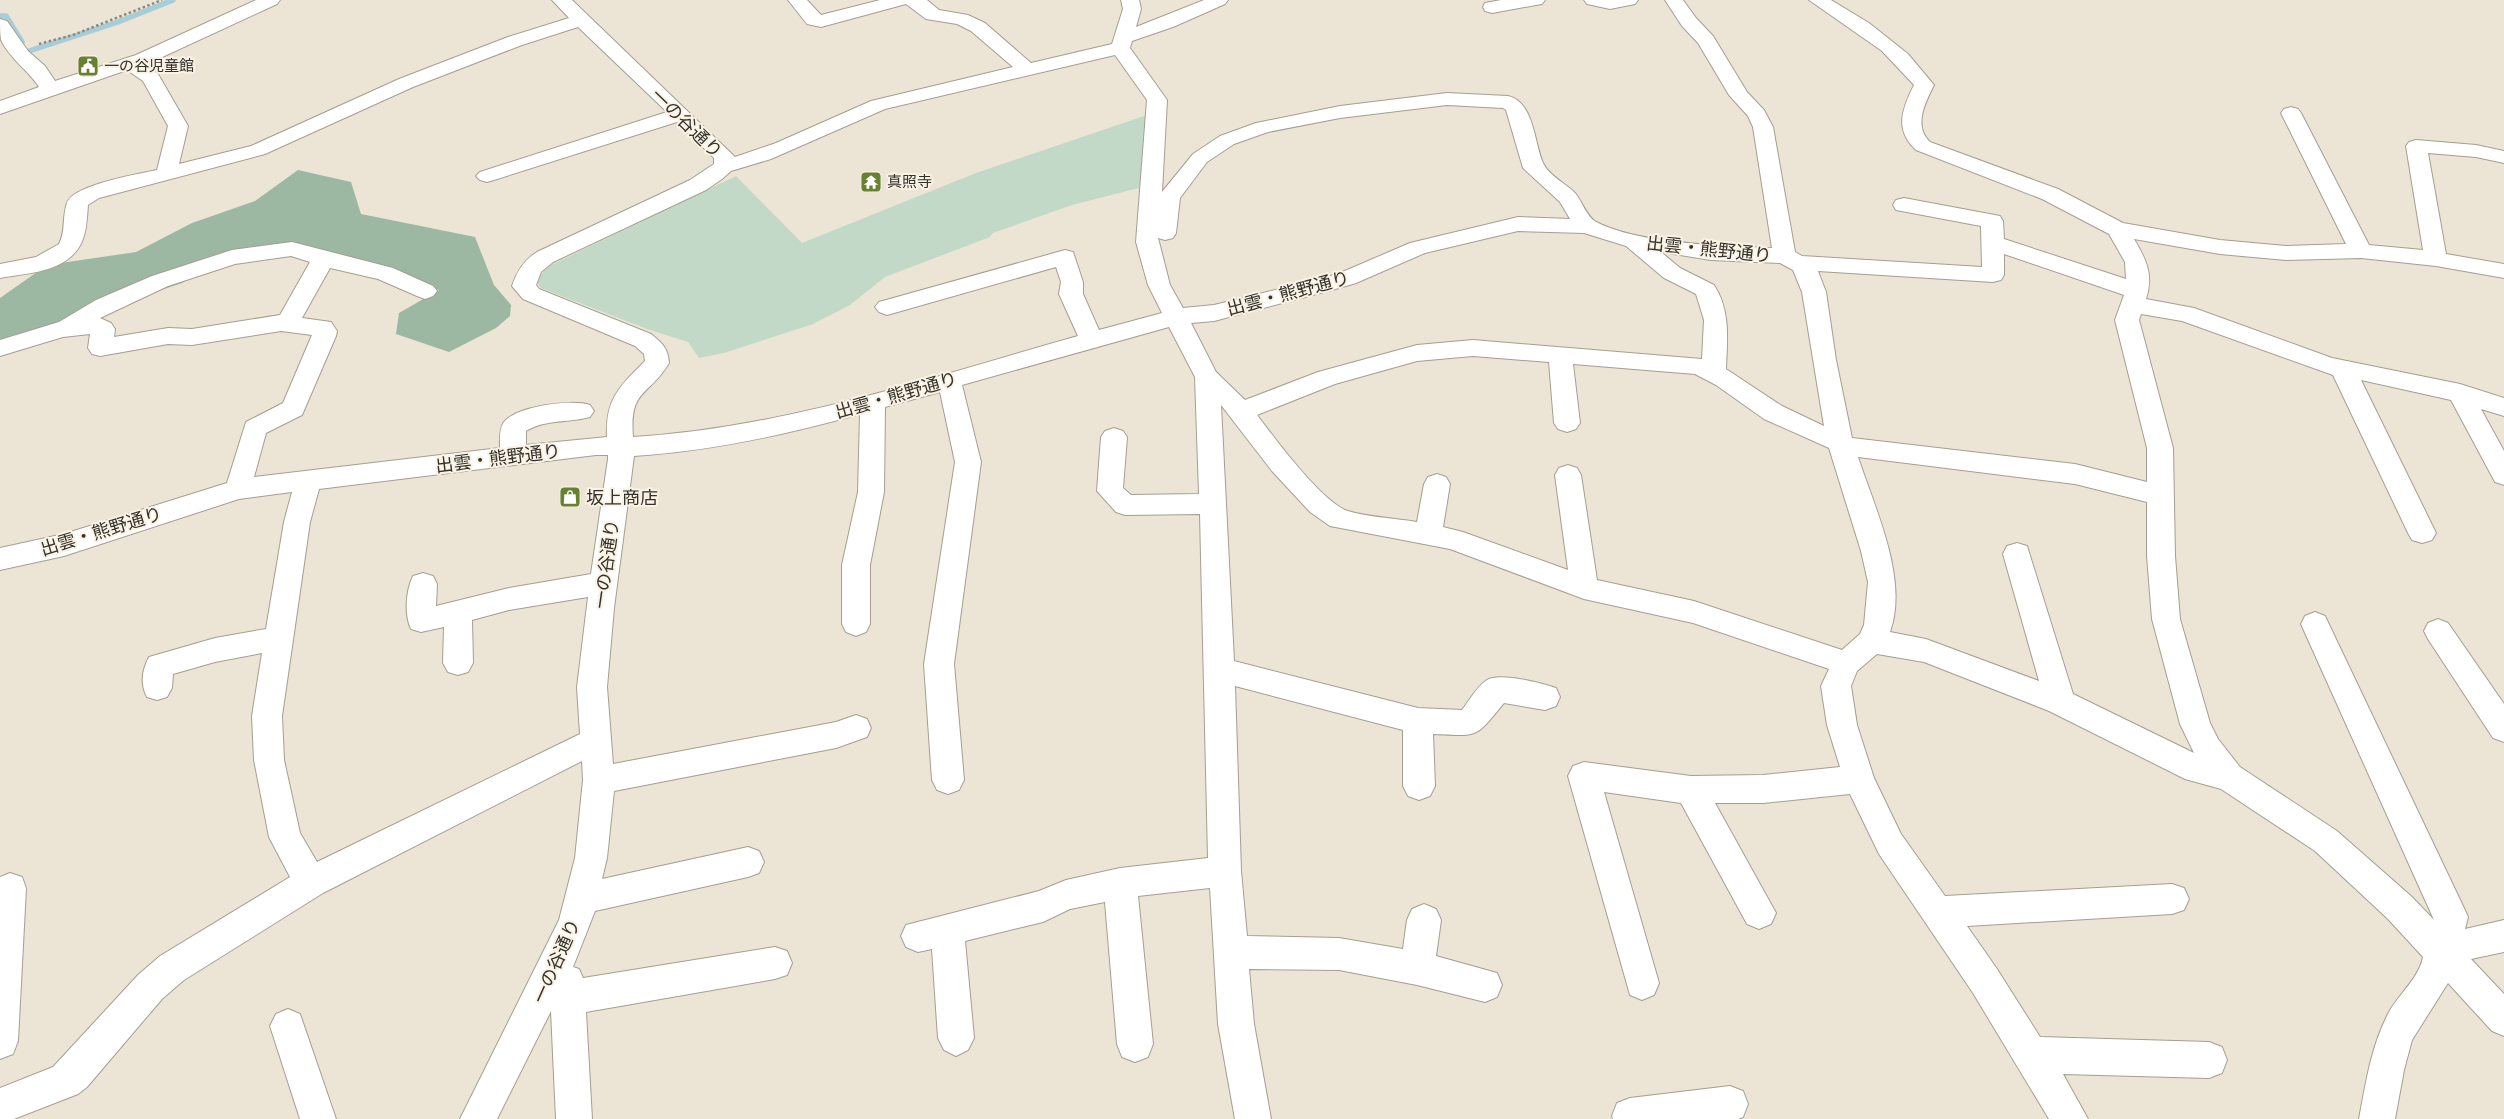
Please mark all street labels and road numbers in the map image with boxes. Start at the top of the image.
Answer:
street label: 一の谷通り [647,84,727,162]
street label: 出雲・熊野通り [1645,232,1773,266]
street label: 出雲・熊野通り [1224,267,1352,319]
street label: 出雲・熊野通り [833,368,959,422]
street label: 出雲・熊野通り [434,440,562,476]
street label: 出雲・熊野通り [38,503,164,559]
street label: 一の谷通り [589,518,623,610]
street label: 一の谷通り [528,916,584,1006]

